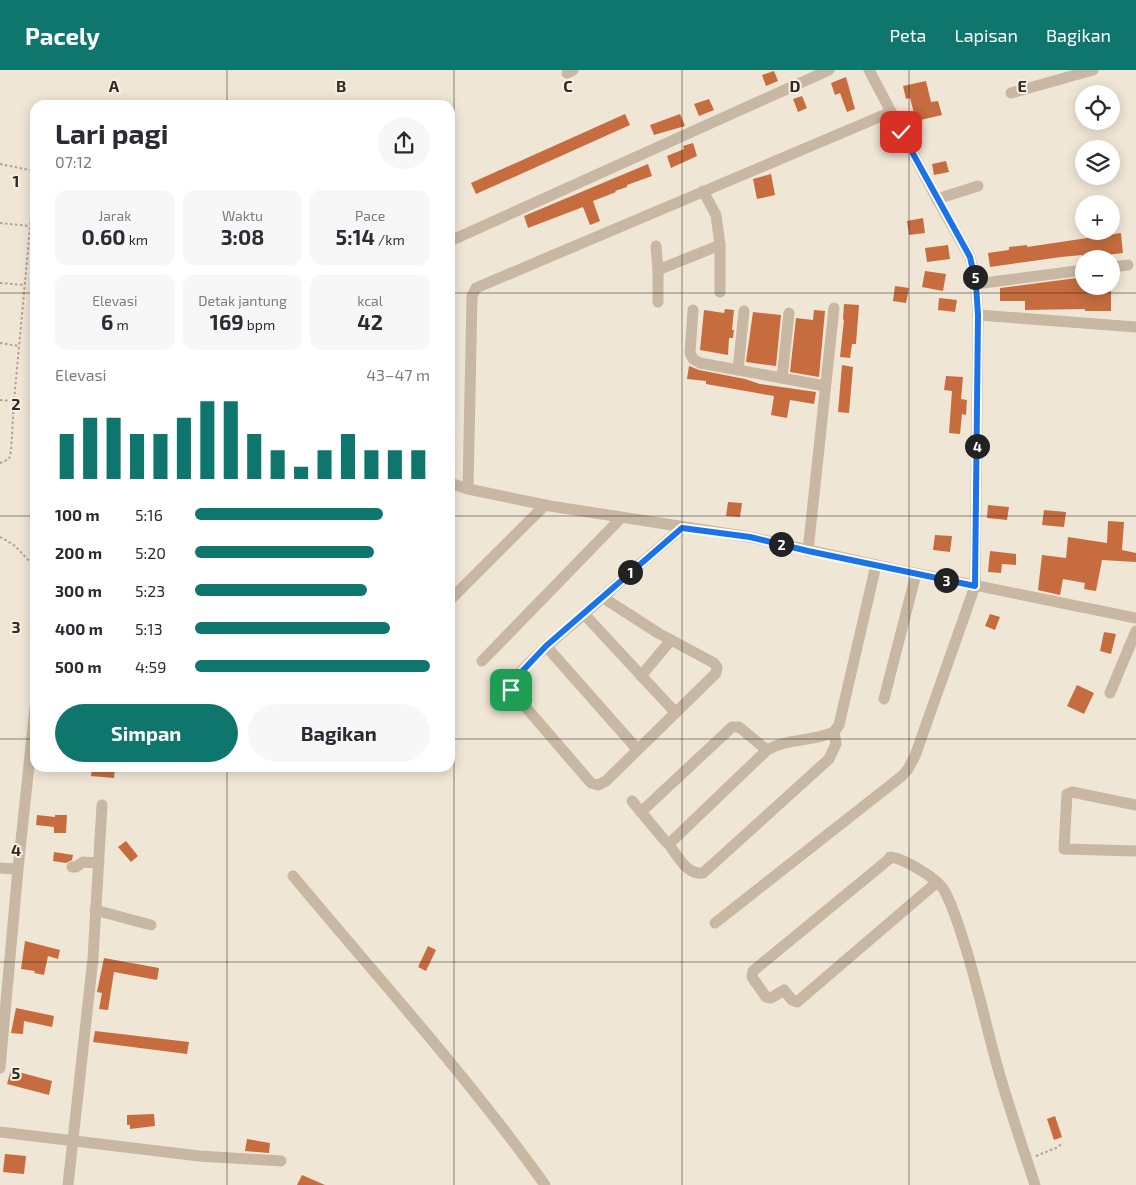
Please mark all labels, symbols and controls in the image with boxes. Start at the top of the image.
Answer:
text: Pacely [25,21,100,50]
text: Peta [889,24,926,46]
text: Lapisan [954,24,1018,46]
text: Bagikan [1046,24,1111,46]
text: A [109,76,120,95]
text: B [336,76,346,95]
text: C [563,76,573,95]
text: D [790,76,801,95]
text: E [1017,76,1027,95]
map controls [1075,85,1120,295]
button: locate [1075,85,1120,130]
pin [880,111,922,153]
text: Lari pagi [55,116,168,150]
button: share [378,117,430,169]
icon: check [887,118,915,146]
button: layers [1075,140,1120,185]
text: 07:12 [55,152,92,171]
text: 1 [13,171,19,190]
button: + [1075,195,1120,240]
text: Jarak [98,207,131,224]
text: Waktu [222,207,263,224]
text: Pace [355,207,385,224]
text: 0.60 [82,224,126,249]
text: 3:08 [221,224,264,249]
text: 5:14 [336,224,375,249]
text: km [126,231,148,248]
text: /km [375,231,405,248]
button: − [1075,250,1120,295]
pin: 5 [962,264,988,290]
text: 5 [972,269,979,286]
text: Elevasi [92,292,137,309]
text: Detak jantung [198,292,287,309]
text: kcal [357,292,383,309]
text: 6 [101,309,113,334]
text: 169 [210,309,244,334]
text: 42 [357,309,383,334]
text: m [113,316,129,333]
text: bpm [244,316,275,333]
text: Elevasi [55,365,107,384]
text: 43–47 m [366,365,430,384]
text: 2 [11,394,21,413]
pin: 4 [964,434,990,458]
text: 4 [973,438,982,455]
text: 100 m [55,505,100,524]
text: 5:16 [135,505,163,524]
pin: 2 [768,532,794,556]
text: 2 [777,536,786,553]
text: 200 m [55,543,102,562]
text: 5:20 [135,543,166,562]
pin: 1 [618,560,642,584]
text: 1 [627,564,634,581]
pin: 3 [934,568,958,592]
text: 3 [943,572,950,589]
text: 300 m [55,581,102,600]
text: 5:23 [135,581,165,600]
text: 3 [11,617,21,636]
text: 400 m [55,619,103,638]
text: 5:13 [135,619,163,638]
text: 500 m [55,657,102,676]
text: 4:59 [135,657,166,676]
pin [490,669,532,711]
icon: arrive [497,676,525,704]
button: Simpan [55,704,238,762]
button: Bagikan [248,704,430,762]
text: 4 [11,840,21,859]
text: 5 [12,1063,21,1082]

